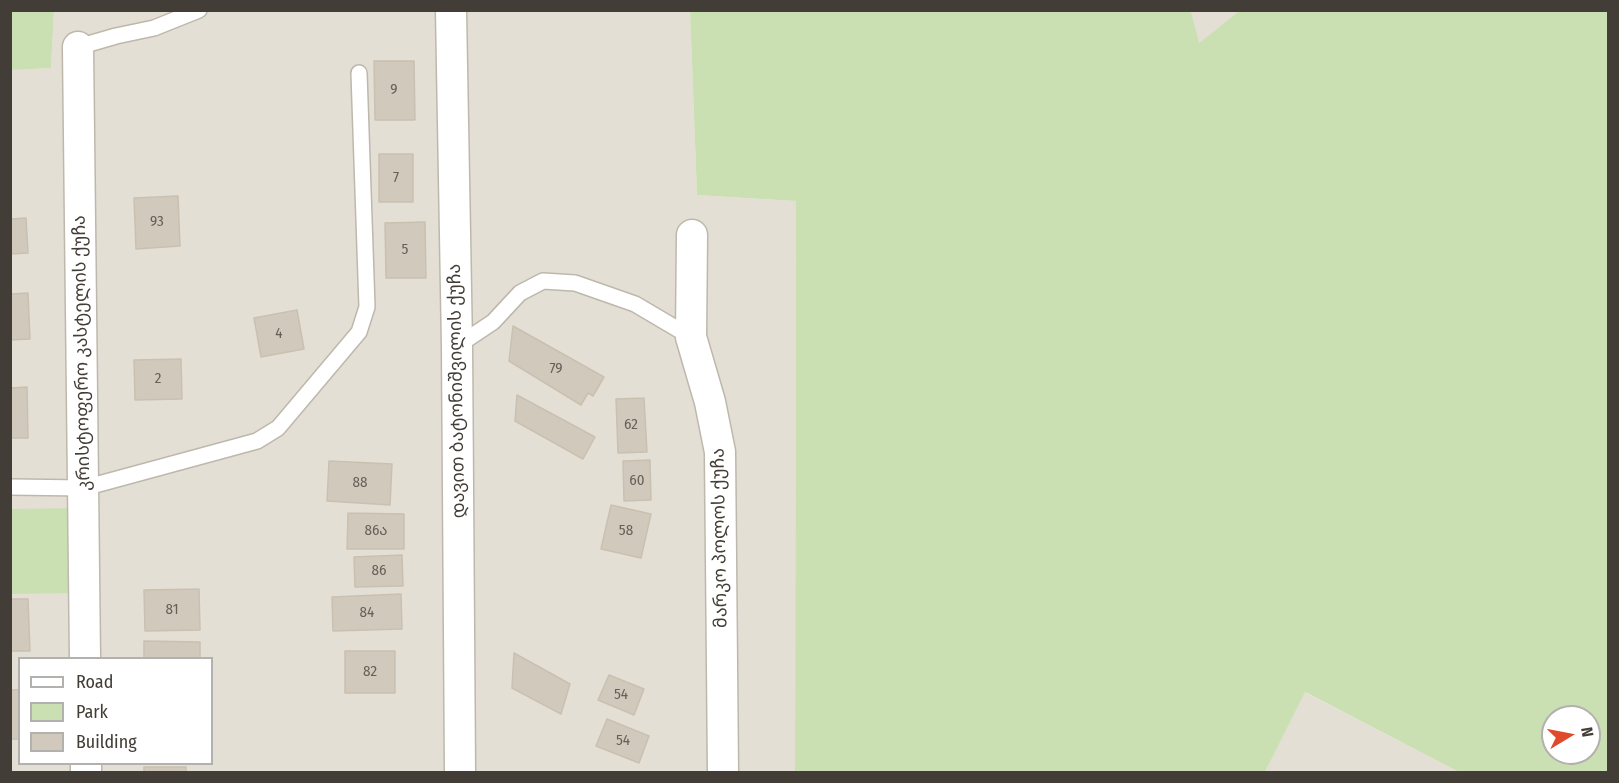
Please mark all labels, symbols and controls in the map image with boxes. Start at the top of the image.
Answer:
house number: 9 [390,81,398,99]
house number: 7 [393,169,399,187]
house number: 93 [150,213,164,231]
street label: კრისტოფერო კასტელის ქუჩა [69,215,95,491]
house number: 5 [402,241,408,259]
street label: დავით ბატონიშვილის ქუჩა [444,264,470,518]
house number: 4 [275,325,283,343]
house number: 79 [549,360,563,378]
house number: 2 [155,370,161,388]
house number: 62 [624,416,638,434]
street label: მარკო პოლოს ქუჩა [708,448,732,628]
house number: 60 [629,472,645,490]
house number: 88 [353,474,367,492]
house number: 86ა [364,522,388,540]
house number: 58 [619,522,633,540]
house number: 86 [372,562,386,580]
house number: 81 [166,601,178,619]
house number: 84 [360,604,374,622]
legend [18,657,213,765]
house number: 82 [363,663,377,681]
text: Road [76,671,113,693]
house number: 54 [614,686,628,704]
text: Park [76,701,108,723]
north arrow [1541,705,1601,765]
text: N [1577,726,1597,739]
text: Building [76,731,137,753]
house number: 54 [616,732,630,750]

